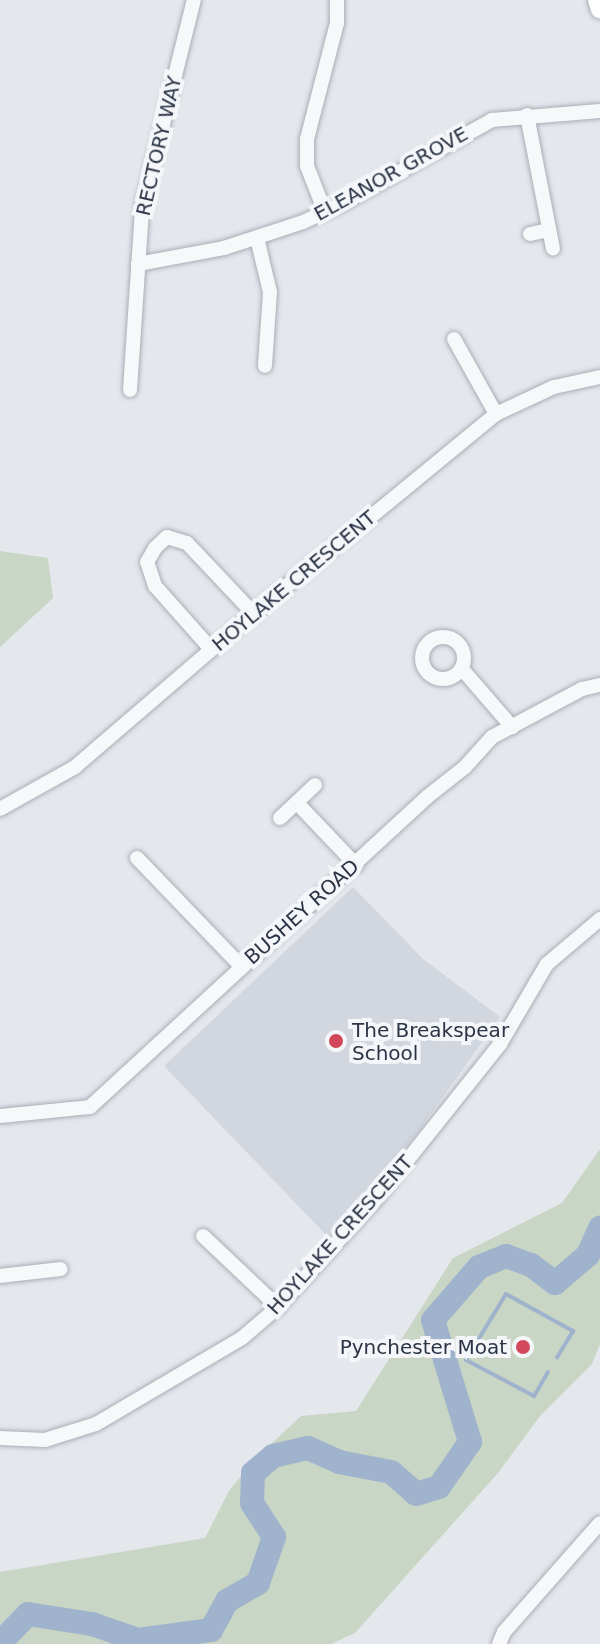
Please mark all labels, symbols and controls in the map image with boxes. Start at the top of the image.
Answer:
street label: RECTORY WAY [131,74,187,218]
street label: ELEANOR GROVE [310,122,472,226]
street label: HOYLAKE CRESCENT [207,506,381,656]
street label: BUSHEY ROAD [240,854,364,970]
place label: The Breakspear School [352,1018,509,1065]
marker: The Breakspear School [327,1032,345,1050]
street label: HOYLAKE CRESCENT [262,1150,418,1320]
place label: Pynchester Moat [340,1335,507,1359]
marker: Pynchester Moat [514,1338,532,1356]

